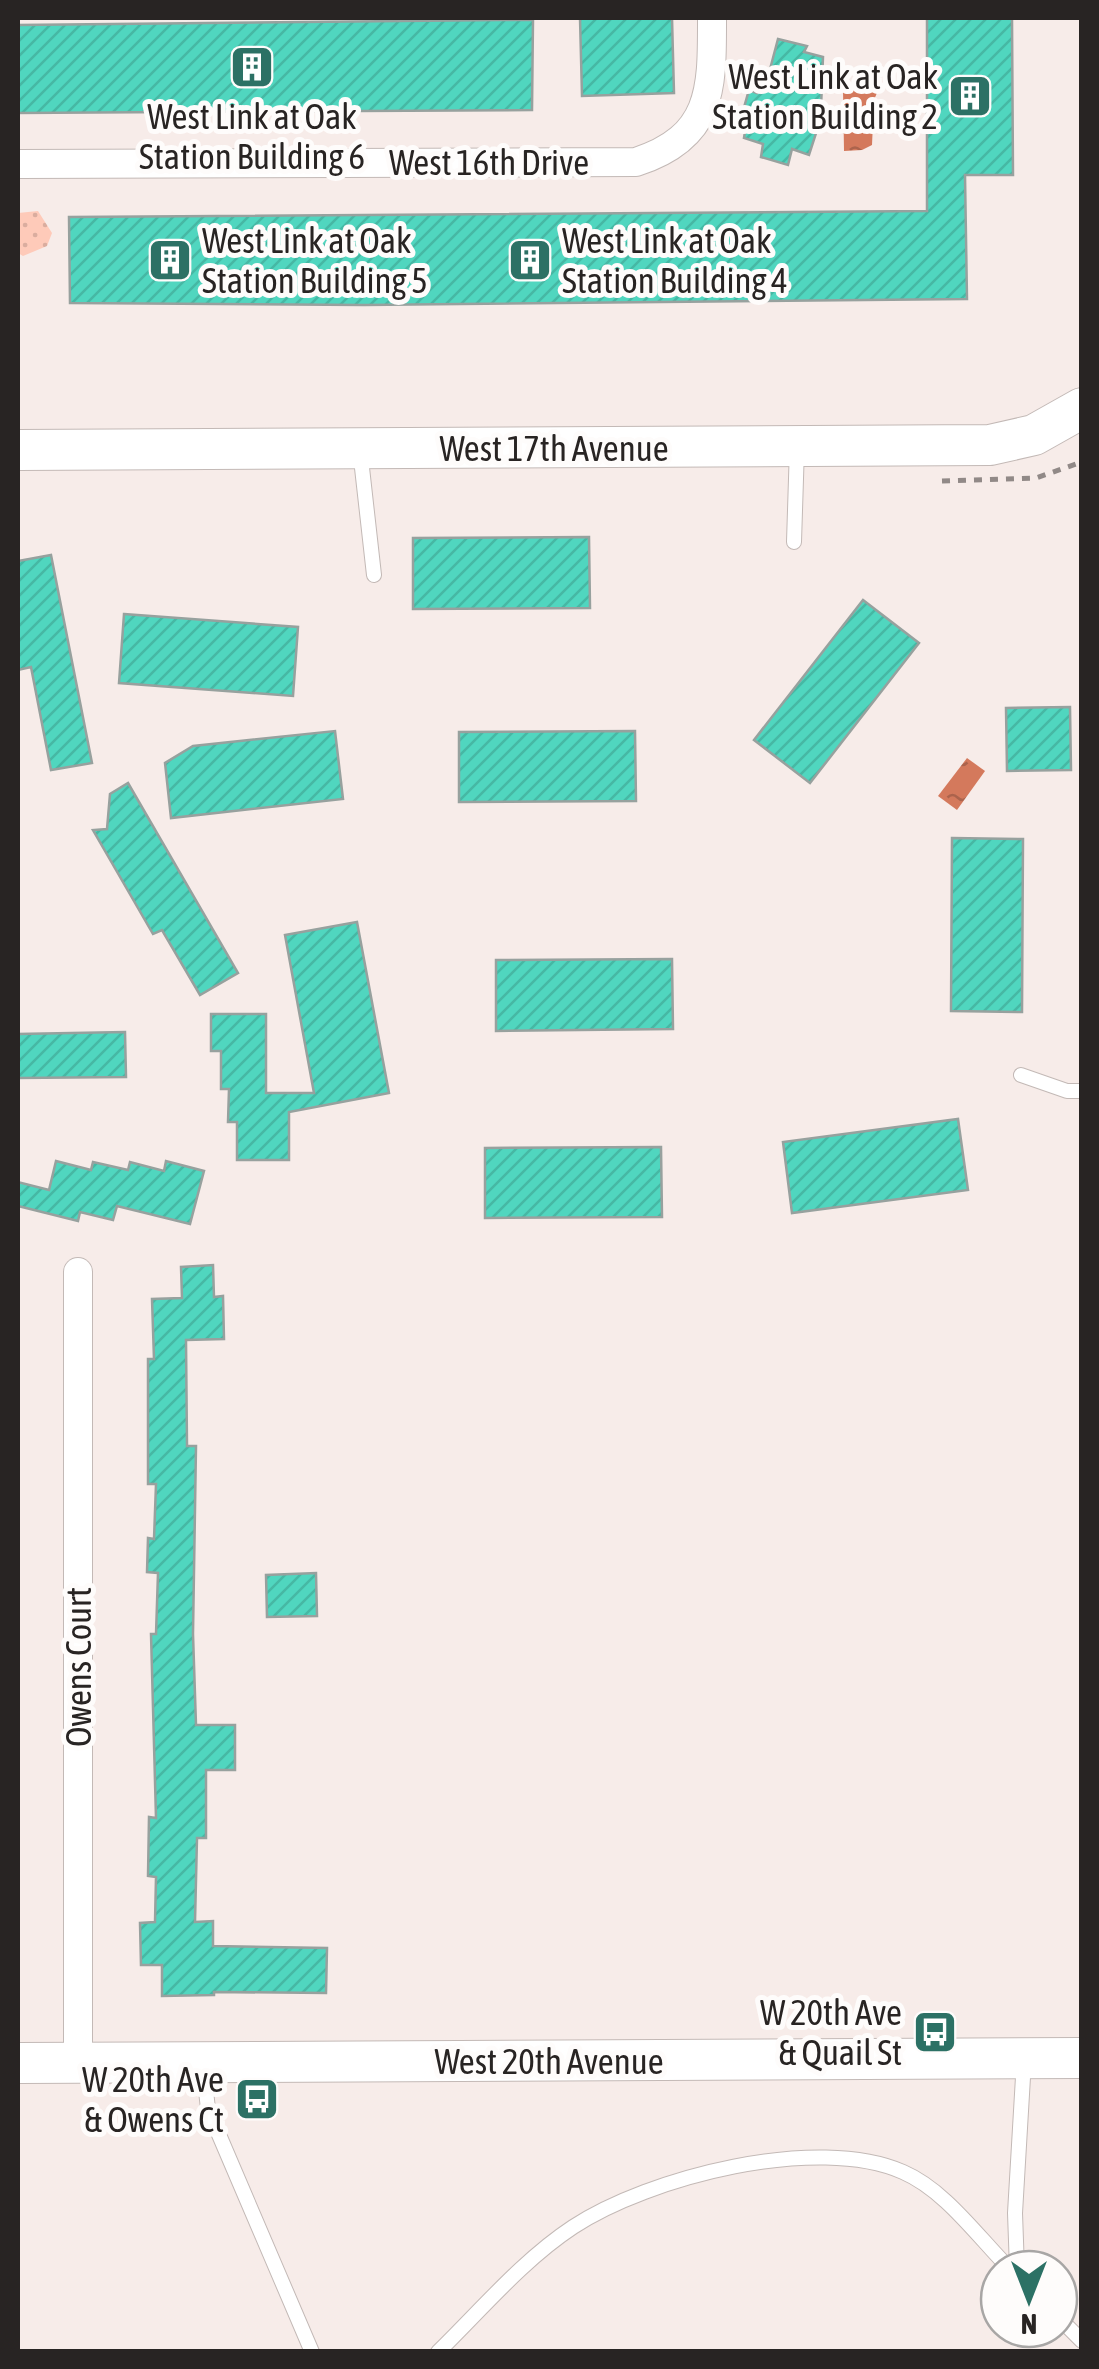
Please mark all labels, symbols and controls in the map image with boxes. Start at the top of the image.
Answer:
building icon: West Link at Oak Station Building 6 [229,44,275,90]
place label: West Link at Oak Station Building 2 [712,56,938,136]
building icon: West Link at Oak Station Building 2 [947,73,993,119]
place label: West Link at Oak Station Building 6 [139,96,365,176]
street label: West 16th Drive [389,142,589,182]
place label: West Link at Oak Station Building 5 [202,220,428,300]
place label: West Link at Oak Station Building 4 [562,220,788,300]
building icon: West Link at Oak Station Building 5 [147,237,193,283]
building icon: West Link at Oak Station Building 4 [507,237,553,283]
street label: West 17th Avenue [439,428,669,468]
street label: Owens Court [58,1587,98,1747]
place label: W 20th Ave & Quail St [760,1992,902,2072]
bus stop icon: W 20th Ave & Quail St [912,2009,958,2055]
street label: West 20th Avenue [434,2041,664,2081]
place label: W 20th Ave & Owens Ct [82,2059,224,2139]
bus stop icon: W 20th Ave & Owens Ct [234,2076,280,2122]
north arrow [979,2249,1079,2349]
text: N [1021,2308,1037,2340]

